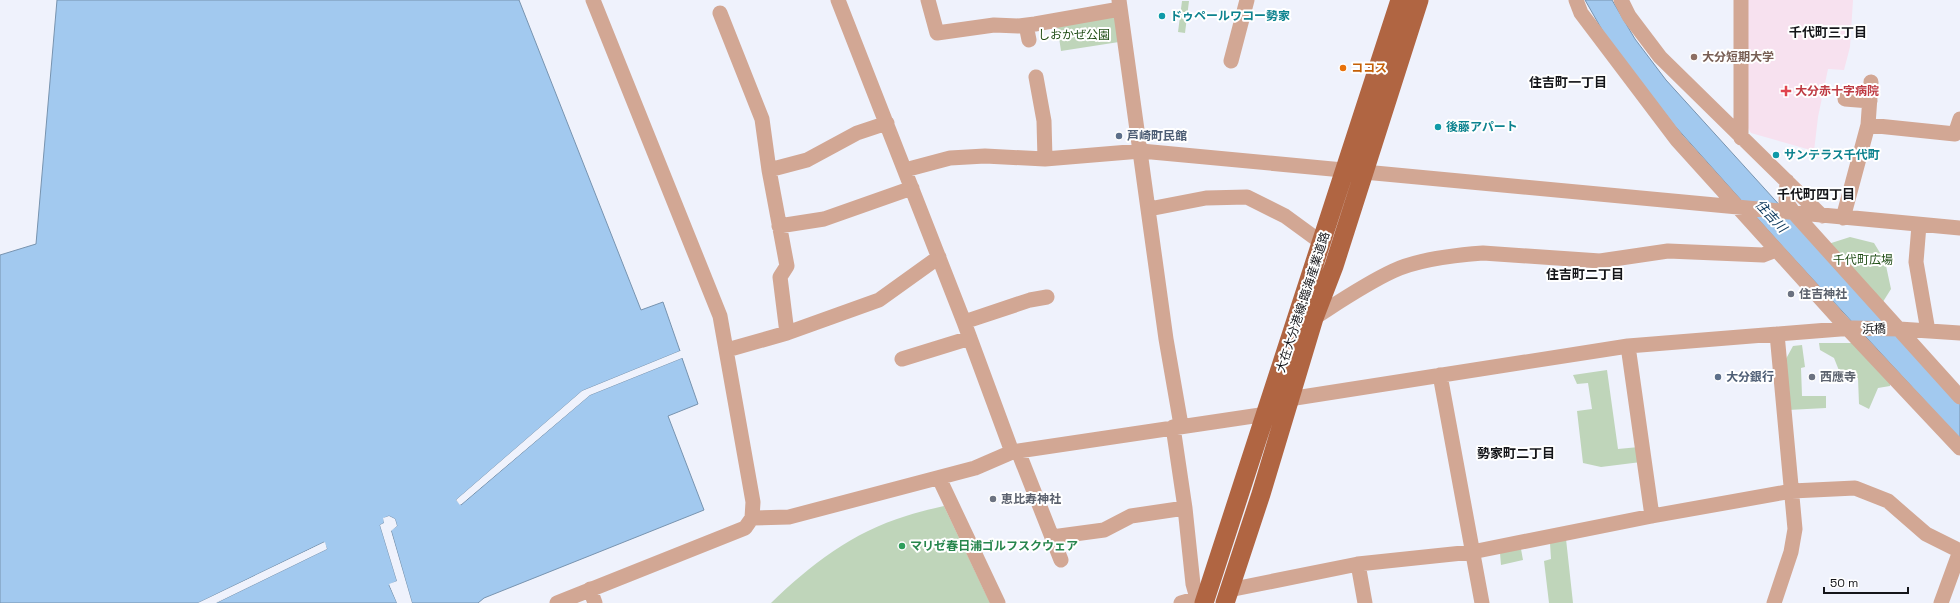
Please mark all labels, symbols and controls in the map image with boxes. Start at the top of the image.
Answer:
place label: ドゥペールワコー勢家 [1170,8,1290,24]
marker: ドゥペールワコー勢家 [1157,11,1167,21]
district label: 千代町三丁目 [1789,24,1867,41]
park label: しおかぜ公園 [1038,27,1110,43]
place label: 大分短期大学 [1702,49,1774,65]
marker: 大分短期大学 [1689,52,1699,62]
place label: ココス [1351,60,1387,76]
marker: ココス [1338,63,1348,73]
district label: 住吉町一丁目 [1529,74,1607,91]
place label: 大分赤十字病院 [1795,83,1879,99]
marker: 大分赤十字病院 [1780,85,1792,97]
place label: 後藤アパート [1446,119,1518,135]
marker: 後藤アパート [1433,122,1443,132]
place label: 芦崎町民館 [1127,128,1187,144]
marker: 芦崎町民館 [1114,131,1124,141]
place label: サンテラス千代町 [1784,147,1880,163]
marker: サンテラス千代町 [1771,150,1781,160]
district label: 千代町四丁目 [1777,186,1855,203]
water label: 住吉川 [1751,196,1792,238]
street label: 大在大分港線;臨海産業道路 [1273,230,1333,374]
park label: 千代町広場 [1833,252,1893,268]
district label: 住吉町二丁目 [1546,266,1624,283]
place label: 住吉神社 [1799,286,1847,302]
marker: 住吉神社 [1786,289,1796,299]
street label: 浜橋 [1862,321,1886,337]
place label: 大分銀行 [1726,369,1774,385]
place label: 西應寺 [1820,369,1856,385]
marker: 大分銀行 [1713,372,1723,382]
marker: 西應寺 [1807,372,1817,382]
district label: 勢家町二丁目 [1477,445,1555,462]
place label: 恵比寿神社 [1001,491,1061,507]
marker: 恵比寿神社 [988,494,998,504]
place label: マリゼ春日浦ゴルフスクウェア [910,538,1078,554]
marker: マリゼ春日浦ゴルフスクウェア [897,541,907,551]
scale bar [1824,569,1908,595]
text: 50 m [1830,575,1858,591]

